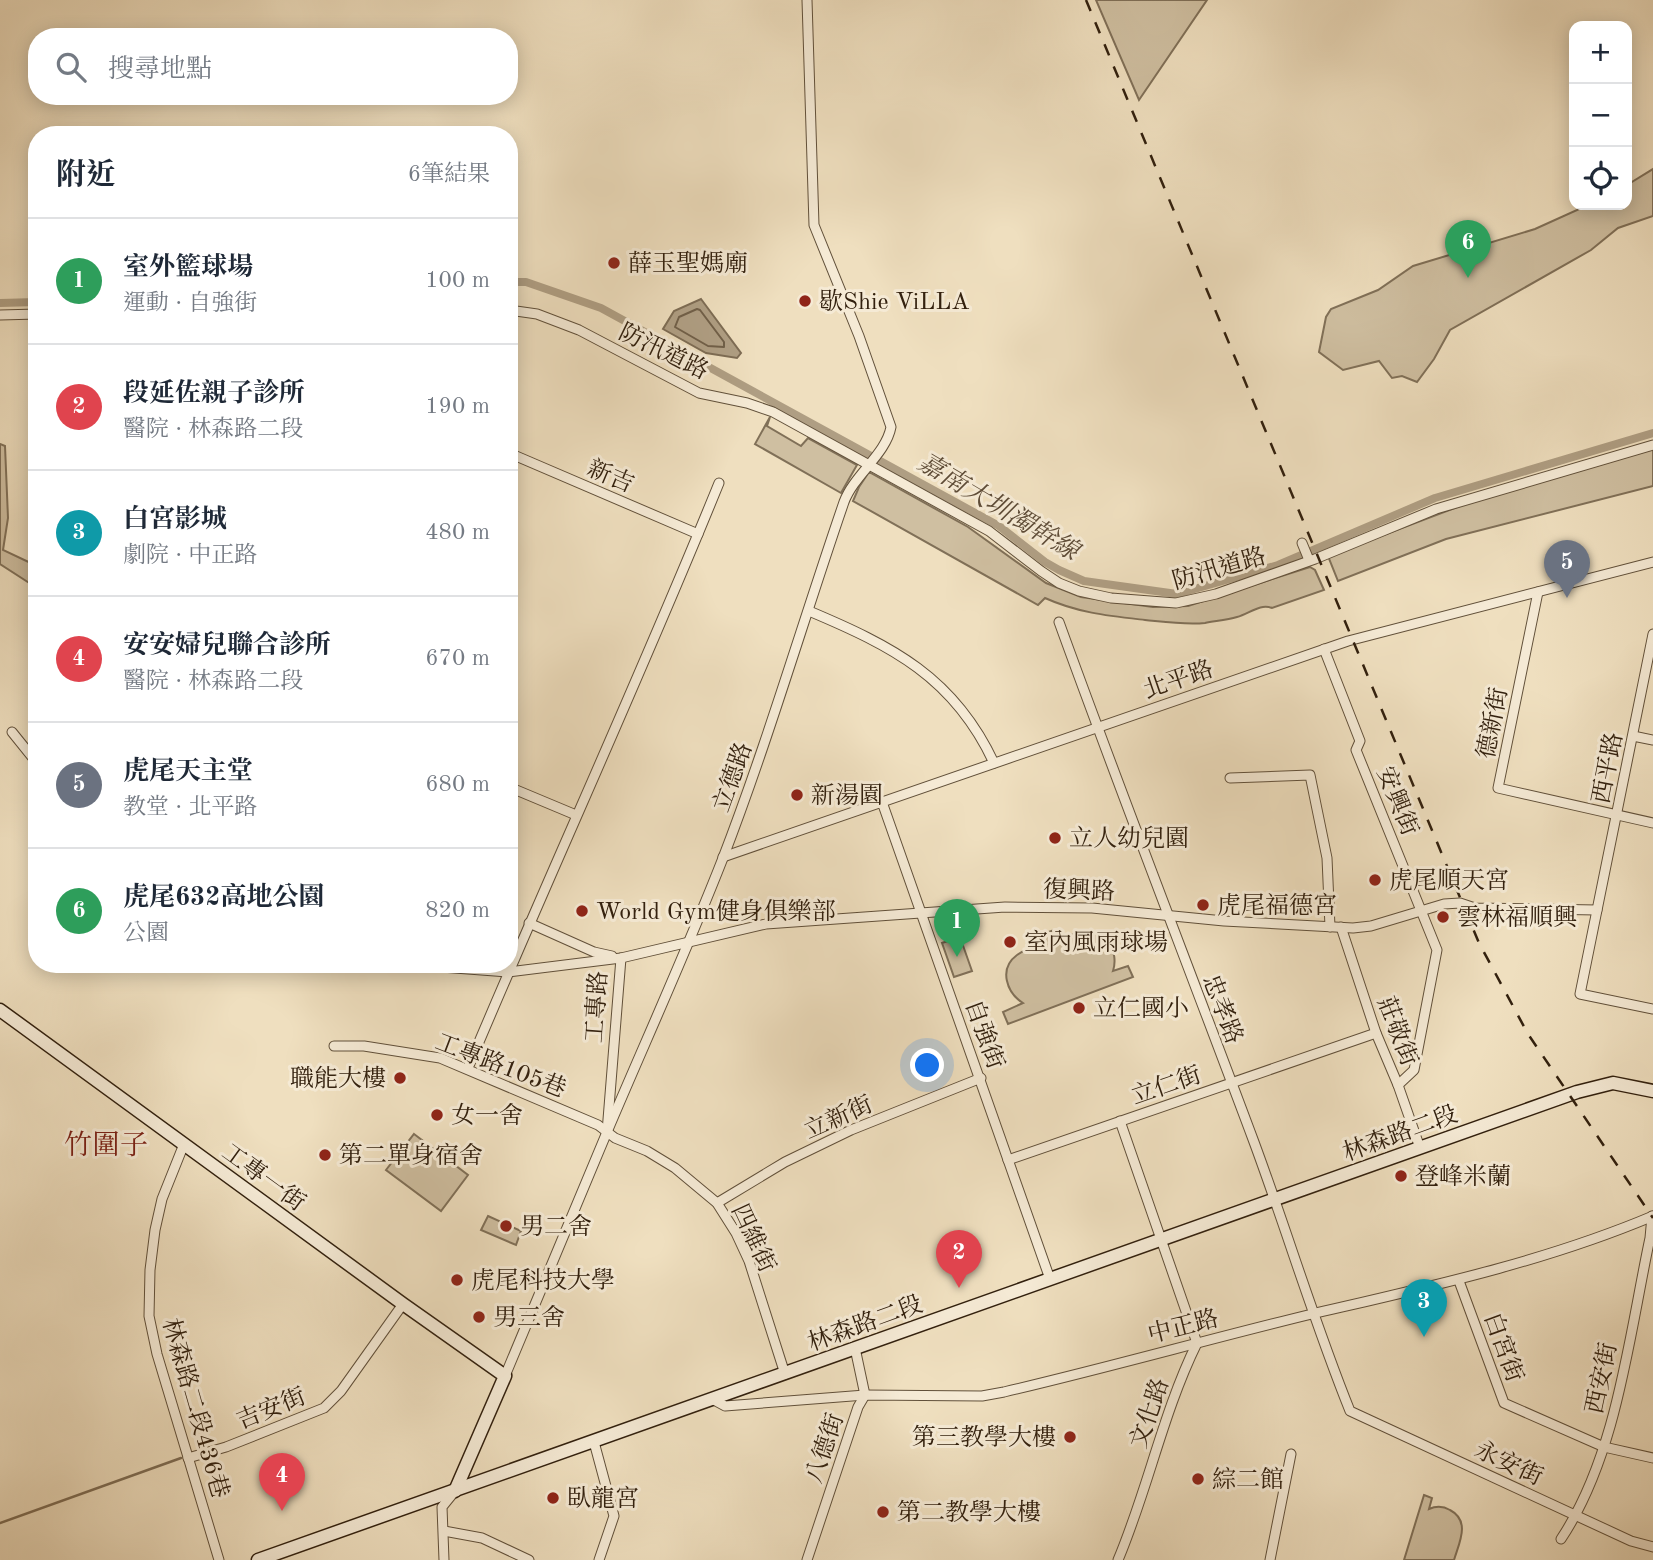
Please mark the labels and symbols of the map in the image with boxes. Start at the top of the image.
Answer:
pin: 6 [1445,220,1491,278]
place label: 薛玉聖媽廟 [628,250,748,277]
marker: 薛玉聖媽廟 [606,255,622,271]
place label: 歇Shie ViLLA [819,288,970,315]
marker: 歇Shie ViLLA [797,293,813,309]
street label: 防汛道路 [615,318,713,385]
water label: 嘉南大圳濁幹線 [913,448,1086,567]
street label: 新吉 [583,455,638,498]
pin: 5 [1544,540,1590,598]
street label: 防汛道路 [1169,542,1269,595]
street label: 北平路 [1140,655,1217,704]
street label: 德新街 [1472,685,1513,761]
street label: 西平路 [1587,730,1628,806]
street label: 立德路 [707,739,757,816]
street label: 安興街 [1372,763,1424,840]
place label: 新湯園 [811,782,883,809]
marker: 新湯園 [789,787,805,803]
place label: 立人幼兒園 [1069,825,1189,852]
marker: 立人幼兒園 [1047,830,1063,846]
place label: 虎尾順天宮 [1389,867,1509,894]
marker: 虎尾順天宮 [1367,872,1383,888]
street label: 復興路 [1043,876,1115,905]
place label: 虎尾福德宮 [1217,892,1337,919]
marker: 虎尾福德宮 [1195,897,1211,913]
place label: World Gym健身俱樂部 [596,898,836,925]
pin: 1 [934,899,980,957]
marker: World Gym健身俱樂部 [574,903,590,919]
place label: 雲林福順興 [1457,904,1577,931]
marker: 雲林福順興 [1435,909,1451,925]
place label: 室內風雨球場 [1024,929,1168,956]
marker: 室內風雨球場 [1002,934,1018,950]
street label: 工專路 [581,970,612,1044]
street label: 忠孝路 [1197,971,1248,1048]
street label: 莊敬街 [1372,993,1423,1070]
place label: 立仁國小 [1093,995,1189,1022]
street label: 自強街 [960,996,1010,1073]
marker: 立仁國小 [1071,1000,1087,1016]
street label: 工專路105巷 [432,1028,570,1103]
your location [910,1048,944,1082]
street label: 立仁街 [1128,1061,1205,1110]
place label: 職能大樓 [290,1065,386,1092]
marker: 職能大樓 [392,1070,408,1086]
street label: 立新街 [800,1090,877,1144]
street label: 林森路二段 [1339,1100,1461,1167]
place label: 女一舍 [451,1102,523,1129]
marker: 女一舍 [429,1107,445,1123]
district label: 竹圍子 [64,1130,148,1161]
street label: 工專一街 [217,1138,310,1217]
place label: 第二單身宿舍 [339,1142,483,1169]
marker: 第二單身宿舍 [317,1147,333,1163]
place label: 登峰米蘭 [1415,1163,1511,1190]
marker: 登峰米蘭 [1393,1168,1409,1184]
street label: 四維街 [726,1200,781,1277]
place label: 男二舍 [520,1213,592,1240]
marker: 男二舍 [498,1218,514,1234]
pin: 2 [936,1230,982,1288]
place label: 虎尾科技大學 [471,1267,615,1294]
marker: 虎尾科技大學 [449,1272,465,1288]
pin: 3 [1401,1279,1447,1337]
street label: 林森路二段 [804,1290,926,1357]
place label: 男三舍 [493,1304,565,1331]
street label: 中正路 [1145,1305,1221,1348]
marker: 男三舍 [471,1309,487,1325]
street label: 白宮街 [1479,1309,1529,1386]
street label: 林森路二段436巷 [157,1315,234,1501]
street label: 西安街 [1581,1340,1622,1416]
street label: 文化路 [1125,1375,1174,1452]
street label: 吉安街 [233,1382,310,1434]
street label: 八德街 [800,1410,849,1487]
place label: 第三教學大樓 [912,1424,1056,1451]
marker: 第三教學大樓 [1062,1429,1078,1445]
street label: 永安街 [1470,1436,1547,1491]
pin: 4 [259,1453,305,1511]
place label: 綜二館 [1212,1466,1284,1493]
marker: 綜二館 [1190,1471,1206,1487]
place label: 臥龍宮 [567,1485,639,1512]
marker: 臥龍宮 [545,1490,561,1506]
place label: 第二教學大樓 [897,1499,1041,1526]
marker: 第二教學大樓 [875,1504,891,1520]

